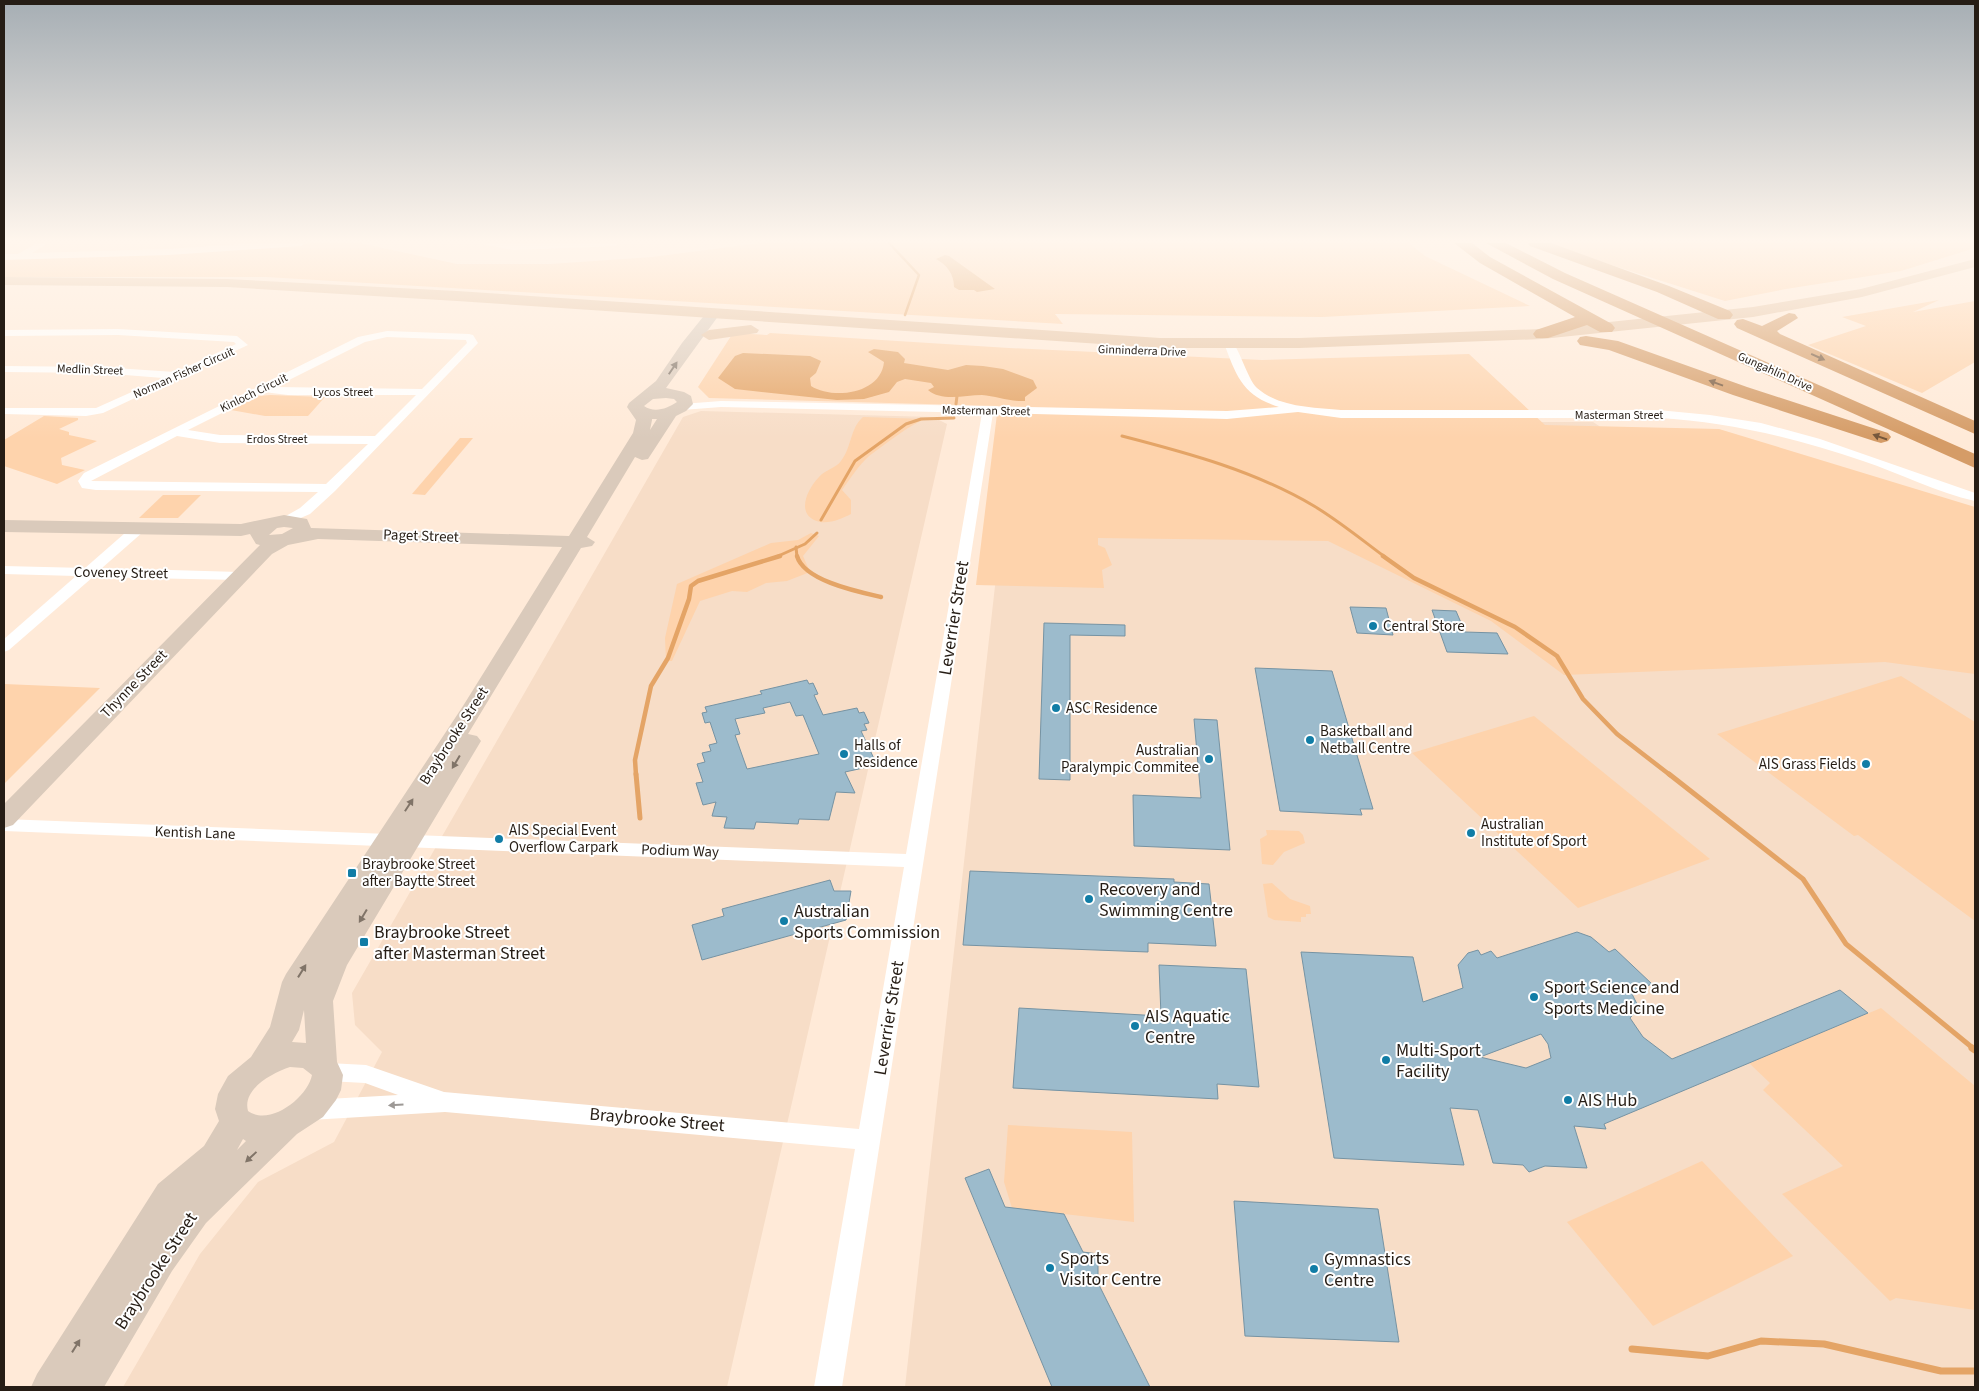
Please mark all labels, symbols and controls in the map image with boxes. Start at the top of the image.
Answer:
street label: Ginninderra Drive [1098,341,1186,361]
street label: Norman Fisher Circuit [131,343,237,403]
street label: Gungahlin Drive [1735,348,1815,396]
one-way arrow [1811,354,1825,362]
street label: Medlin Street [57,360,123,380]
one-way arrow [668,361,677,375]
street label: Kinloch Circuit [217,369,291,417]
one-way arrow [1708,379,1723,387]
street label: Lycos Street [313,384,373,401]
street label: Masterman Street [942,402,1030,420]
street label: Masterman Street [1575,407,1663,424]
street label: Erdos Street [247,431,308,448]
one-way arrow [1873,433,1888,440]
street label: Paget Street [383,524,459,548]
street label: Leverrier Street [933,559,975,677]
street label: Coveney Street [74,562,168,584]
place label: Central Store [1383,616,1465,637]
marker: Central Store [1367,620,1379,632]
street label: Thynne Street [96,645,172,723]
street label: Braybrooke Street [414,683,494,789]
place label: ASC Residence [1066,698,1157,719]
marker: ASC Residence [1050,702,1062,714]
place label: Basketball and Netball Centre [1320,721,1413,759]
marker: Basketball and Netball Centre [1304,734,1316,746]
place label: Halls of Residence [854,735,918,773]
place label: Australian Paralympic Commitee [1061,740,1199,778]
marker: Halls of Residence [838,748,850,760]
marker: Australian Paralympic Commitee [1203,753,1215,765]
place label: AIS Grass Fields [1759,754,1856,775]
one-way arrow [452,755,461,768]
marker: AIS Grass Fields [1860,758,1872,770]
one-way arrow [404,799,414,812]
place label: Australian Institute of Sport [1481,814,1587,852]
place label: AIS Special Event Overflow Carpark [509,820,619,858]
street label: Kentish Lane [154,821,236,845]
marker: Australian Institute of Sport [1465,827,1477,839]
marker: AIS Special Event Overflow Carpark [493,833,505,845]
street label: Podium Way [641,839,719,863]
place label: Braybrooke Street after Baytte Street [362,854,475,892]
marker: Braybrooke Street after Baytte Street [346,867,358,879]
place label: Recovery and Swimming Centre [1099,877,1233,923]
marker: Recovery and Swimming Centre [1083,893,1095,905]
place label: Australian Sports Commission [794,899,940,945]
one-way arrow [359,909,368,922]
marker: Australian Sports Commission [778,915,790,927]
place label: Braybrooke Street after Masterman Street [374,920,545,966]
marker: Braybrooke Street after Masterman Street [358,936,370,948]
street label: Leverrier Street [868,959,910,1077]
one-way arrow [298,965,307,978]
place label: Sport Science and Sports Medicine [1544,975,1680,1021]
marker: Sport Science and Sports Medicine [1528,991,1540,1003]
place label: AIS Aquatic Centre [1145,1004,1230,1050]
marker: AIS Aquatic Centre [1129,1020,1141,1032]
place label: Multi-Sport Facility [1396,1038,1481,1084]
marker: Multi-Sport Facility [1380,1054,1392,1066]
place label: AIS Hub [1578,1088,1637,1113]
marker: AIS Hub [1562,1094,1574,1106]
one-way arrow [388,1101,404,1109]
street label: Braybrooke Street [588,1102,726,1138]
one-way arrow [245,1151,257,1163]
street label: Braybrooke Street [109,1207,203,1335]
place label: Sports Visitor Centre [1060,1246,1161,1292]
place label: Gymnastics Centre [1324,1247,1411,1293]
marker: Sports Visitor Centre [1044,1262,1056,1274]
marker: Gymnastics Centre [1308,1263,1320,1275]
one-way arrow [72,1339,81,1352]

